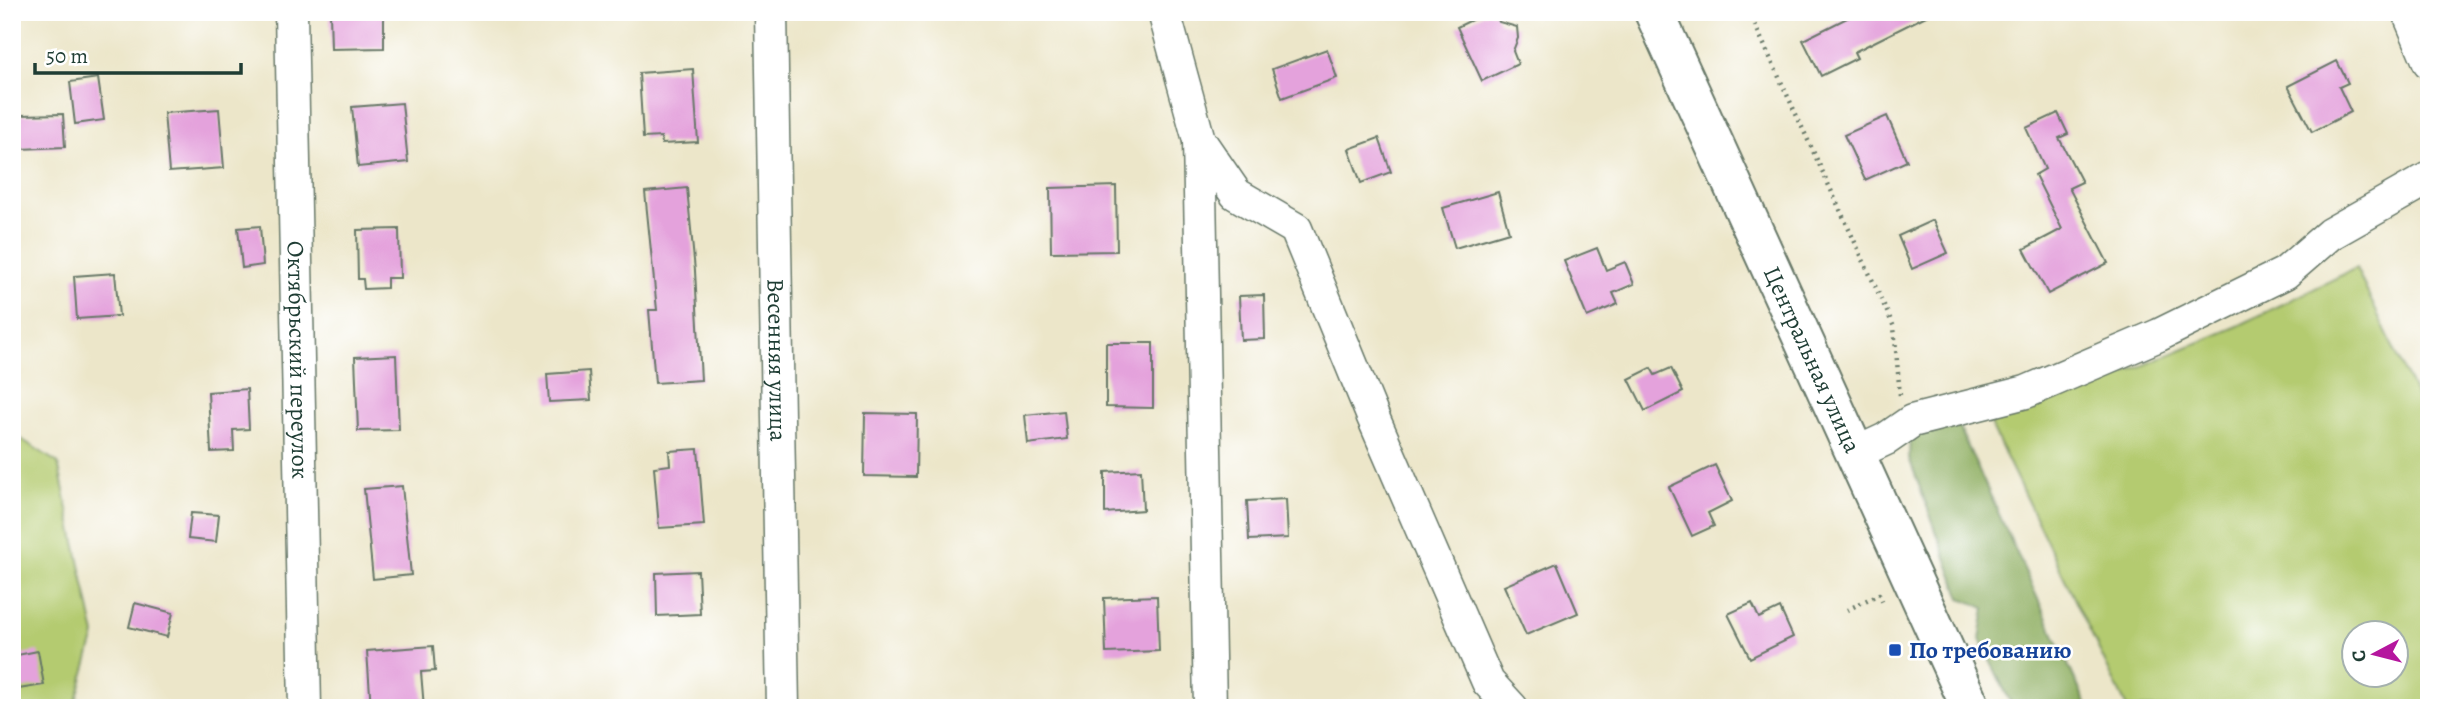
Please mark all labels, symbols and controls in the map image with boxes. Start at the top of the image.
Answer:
scale bar [35,32,242,76]
text: 50 m [46,42,88,70]
street label: Октябрьский переулок [280,240,316,479]
street label: Центральная улица [1756,261,1869,458]
street label: Весенняя улица [760,278,794,442]
north arrow [2340,618,2410,688]
place label: По требованию [1909,634,2072,666]
marker: По требованию [1887,642,1903,658]
text: С [2346,649,2373,663]

